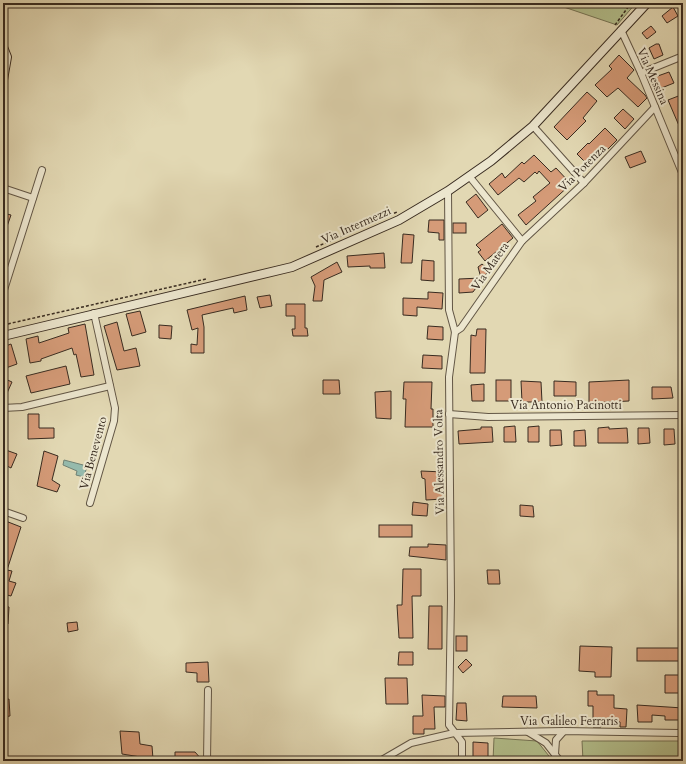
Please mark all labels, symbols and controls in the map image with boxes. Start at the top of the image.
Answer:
street label: Via Messina [633,45,673,108]
street label: Via Potenza [555,140,610,195]
street label: Via Intermezzi [319,202,394,248]
street label: Via Matera [467,238,513,293]
street label: Via Antonio Pacinotti [510,397,622,413]
street label: Via Alessandro Volta [430,408,448,515]
street label: Via Benevento [76,414,111,491]
street label: Via Galileo Ferraris [520,713,618,729]

